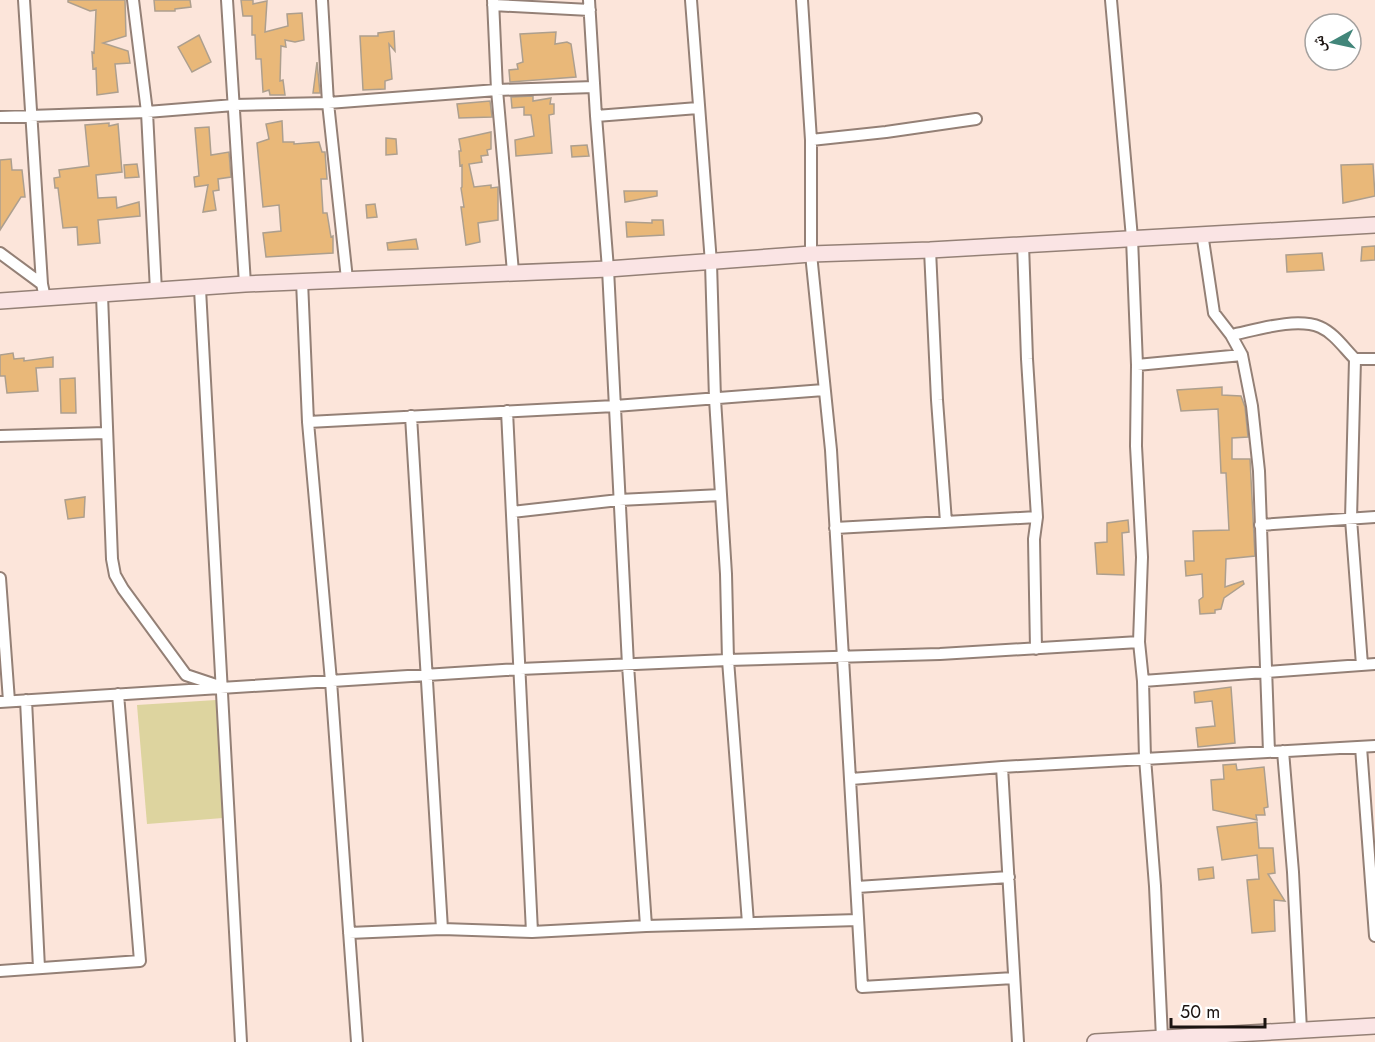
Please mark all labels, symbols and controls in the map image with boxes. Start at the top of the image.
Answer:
north arrow [1303,12,1363,72]
text: ش [1306,34,1331,54]
scale bar [1171,991,1266,1029]
text: 50 m [1180,999,1220,1025]

